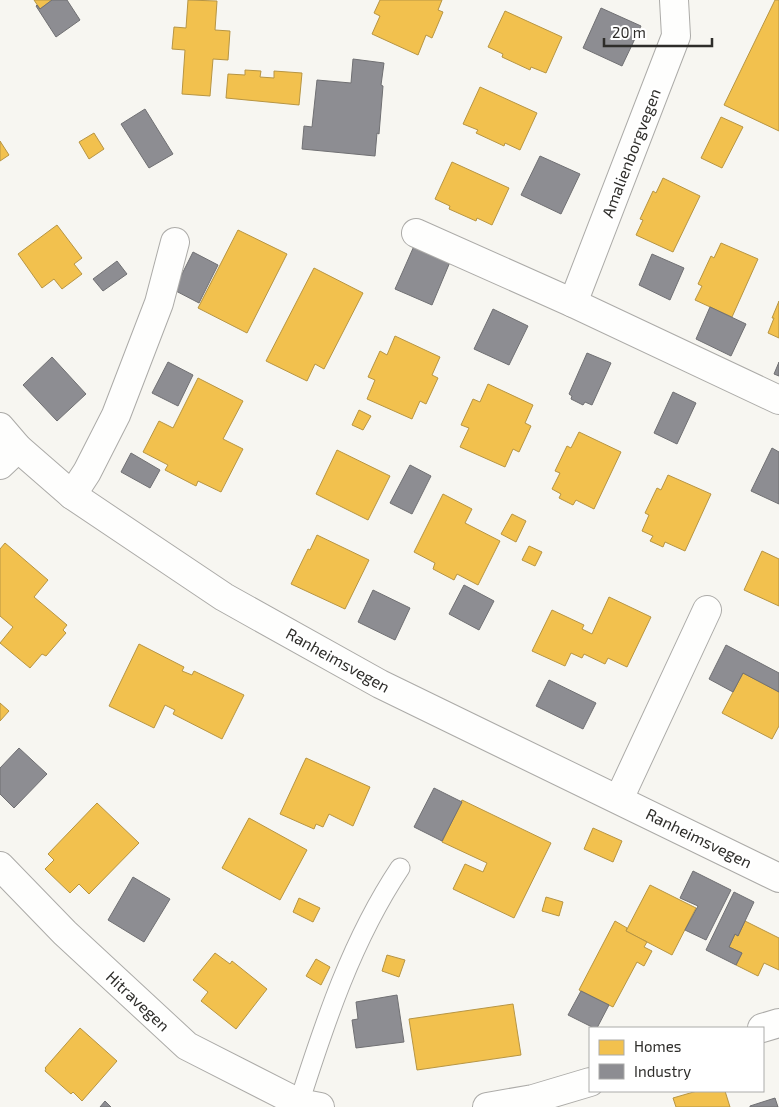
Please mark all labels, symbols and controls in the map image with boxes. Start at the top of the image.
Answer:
scale bar [604,15,712,47]
text: 20 m [612,23,646,41]
street label: Amalienborgvegen [597,86,664,220]
street label: Ranheimsvegen [283,623,393,696]
street label: Ranheimsvegen [643,804,755,871]
street label: Hitravegen [103,967,174,1035]
legend [589,1027,764,1092]
text: Homes [634,1037,681,1055]
text: Industry [634,1062,691,1080]

